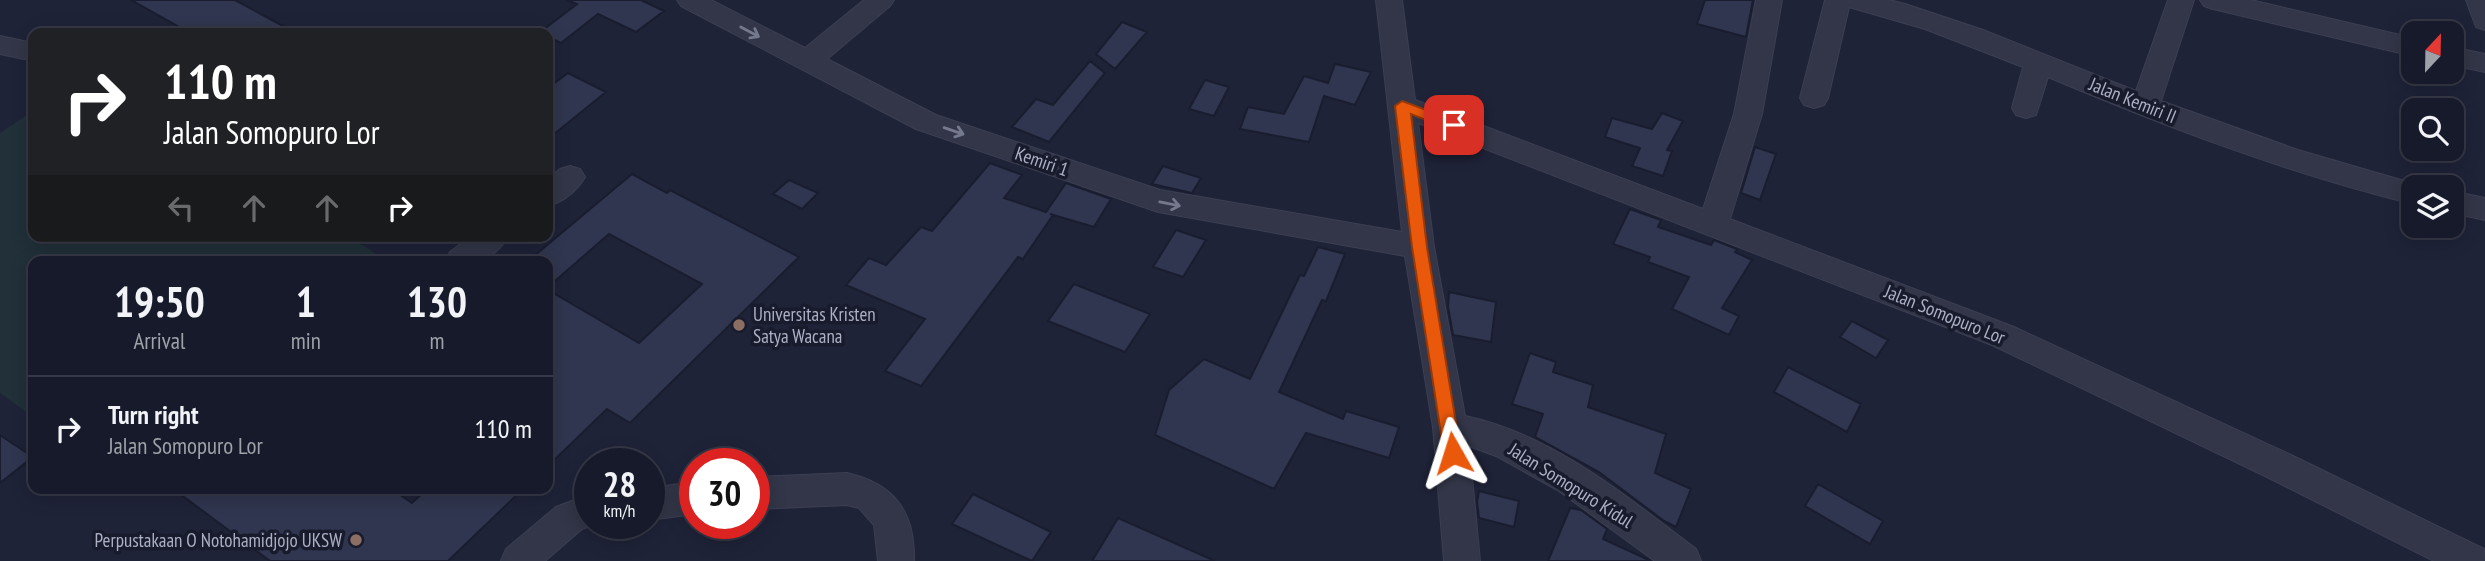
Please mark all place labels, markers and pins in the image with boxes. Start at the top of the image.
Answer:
pin [1424,95,1484,155]
place label: Universitas Kristen Satya Wacana [753,302,876,348]
marker: Universitas Kristen Satya Wacana [731,317,747,333]
place label: Perpustakaan O Notohamidjojo UKSW [95,528,342,552]
marker: Perpustakaan O Notohamidjojo UKSW [348,532,364,548]

